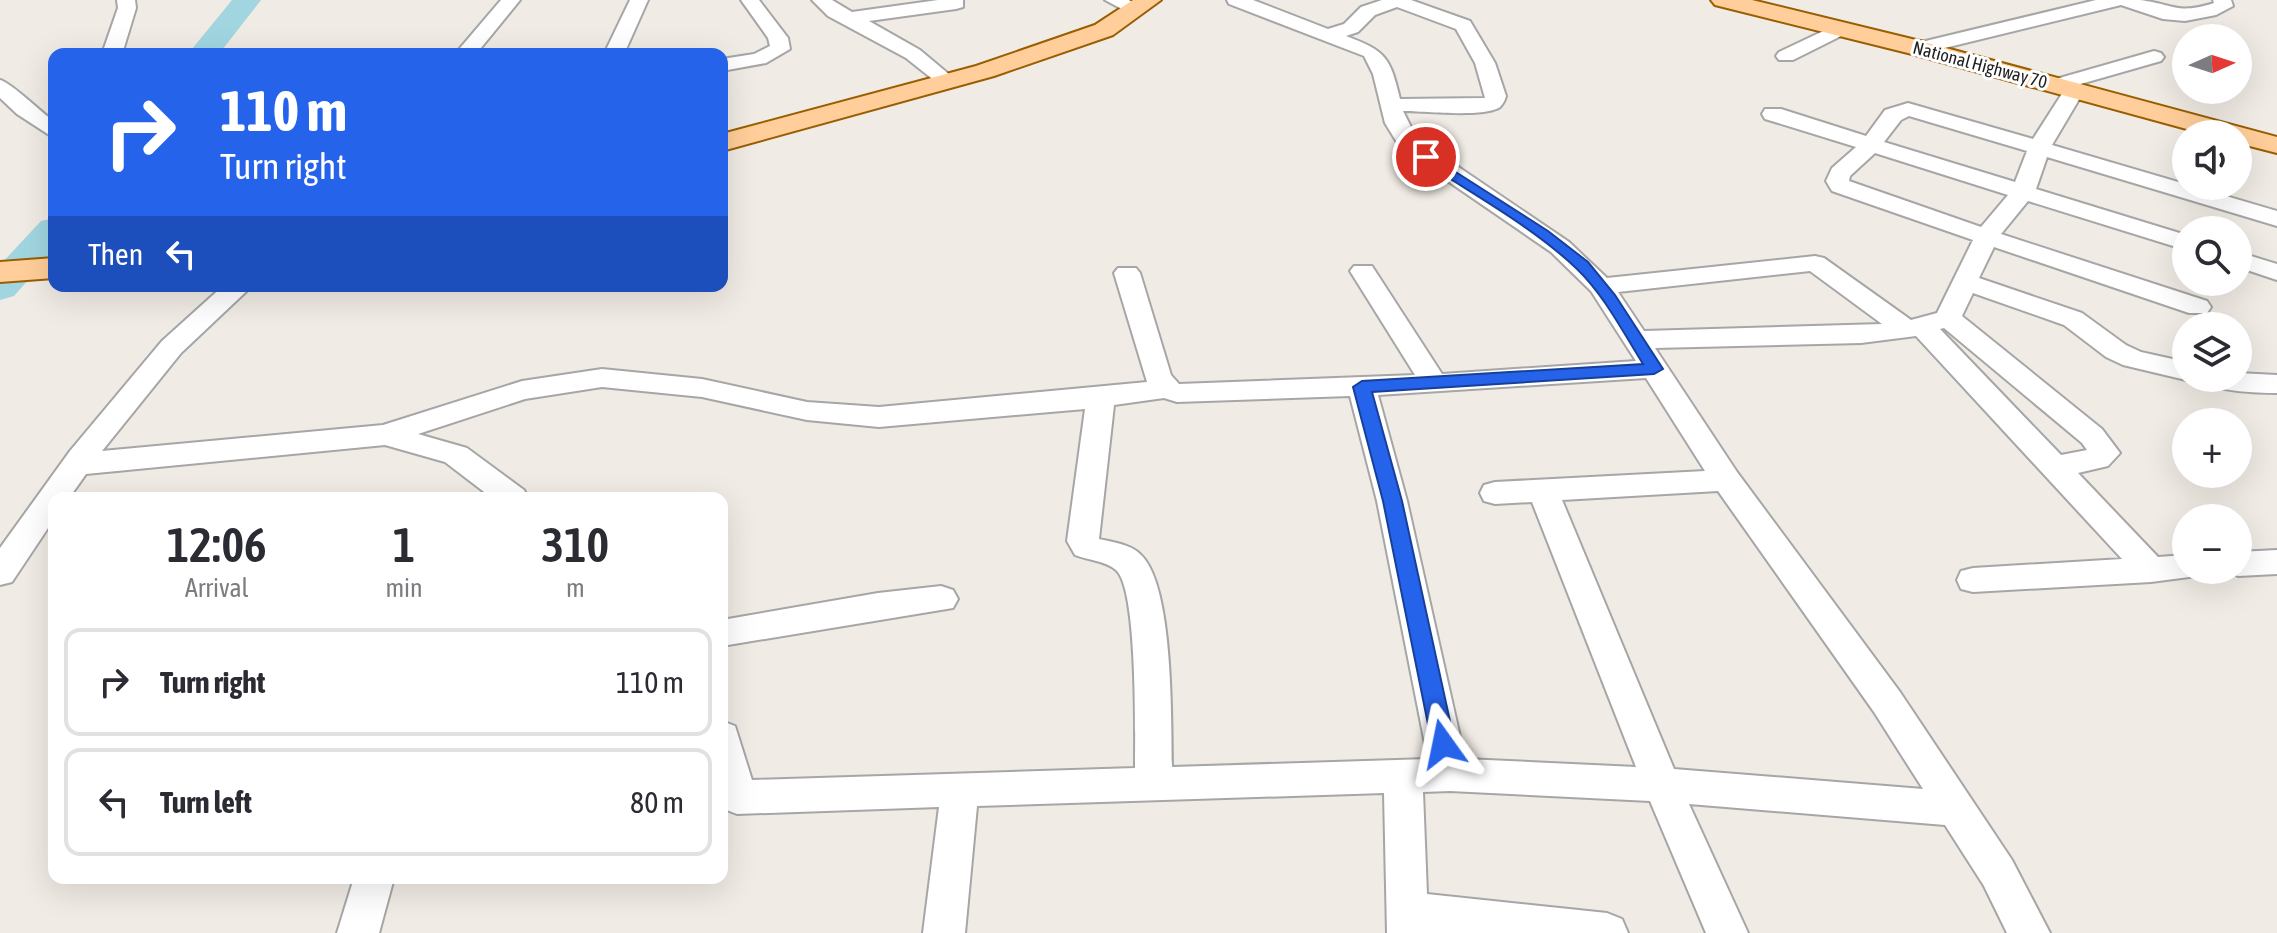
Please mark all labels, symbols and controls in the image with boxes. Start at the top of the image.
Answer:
north arrow [2172,24,2252,104]
map controls [2172,24,2252,584]
street label: National Highway 70 [1911,37,2049,93]
text: 110 m [220,79,347,143]
icon: right [88,80,192,184]
button: sound [2172,120,2252,200]
pin [1392,123,1460,191]
icon: arrive [1404,135,1448,179]
text: Turn right [220,145,347,187]
button: search [2172,216,2252,296]
icon: left [159,232,203,276]
text: Then [88,237,143,271]
button: layers [2172,312,2252,392]
button: + [2172,408,2252,488]
button: − [2172,504,2252,584]
text: 12:06 [167,517,267,572]
text: 1 [393,517,415,572]
text: 310 [542,517,609,572]
text: Arrival [185,573,248,603]
text: min [385,573,423,603]
text: m [566,573,585,603]
icon: right [92,660,136,704]
text: Turn right [160,665,266,699]
text: 110 m [616,665,684,699]
position arrow [1401,702,1485,786]
icon: left [92,780,136,824]
text: Turn left [160,785,252,819]
text: 80 m [630,785,684,819]

